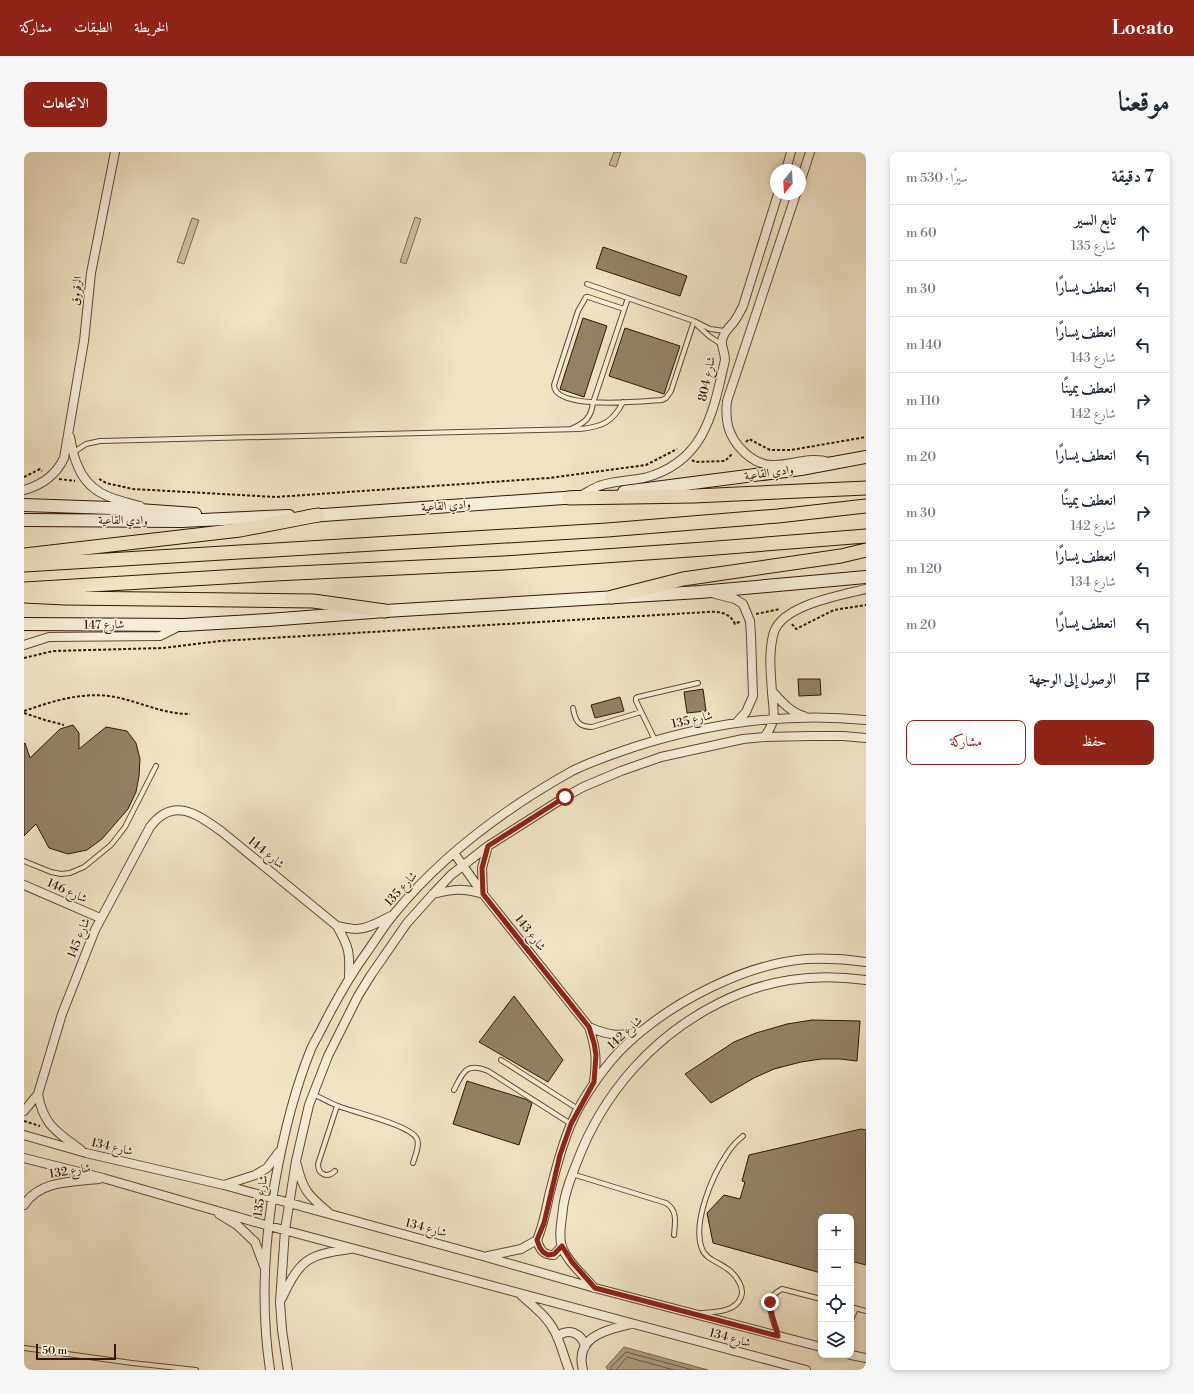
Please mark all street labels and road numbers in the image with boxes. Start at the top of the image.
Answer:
street label: الرقروق [68,275,86,306]
street label: شارع 804 [695,355,722,404]
street label: وادي القاعية [743,462,795,486]
street label: وادي القاعية [421,497,472,517]
street label: وادي القاعية [98,513,148,530]
street label: شارع 147 [84,617,125,636]
street label: شارع 135 [670,708,715,735]
street label: شارع 144 [243,834,287,875]
street label: شارع 135 [381,868,423,912]
street label: شارع 146 [43,876,90,909]
street label: شارع 143 [509,912,549,956]
street label: شارع 145 [64,916,97,961]
street label: شارع 142 [605,1013,648,1055]
street label: شارع 134 [89,1135,135,1162]
street label: شارع 132 [48,1160,93,1185]
street label: شارع 135 [251,1174,274,1218]
street label: شارع 134 [403,1215,449,1244]
street label: شارع 134 [707,1325,753,1354]

